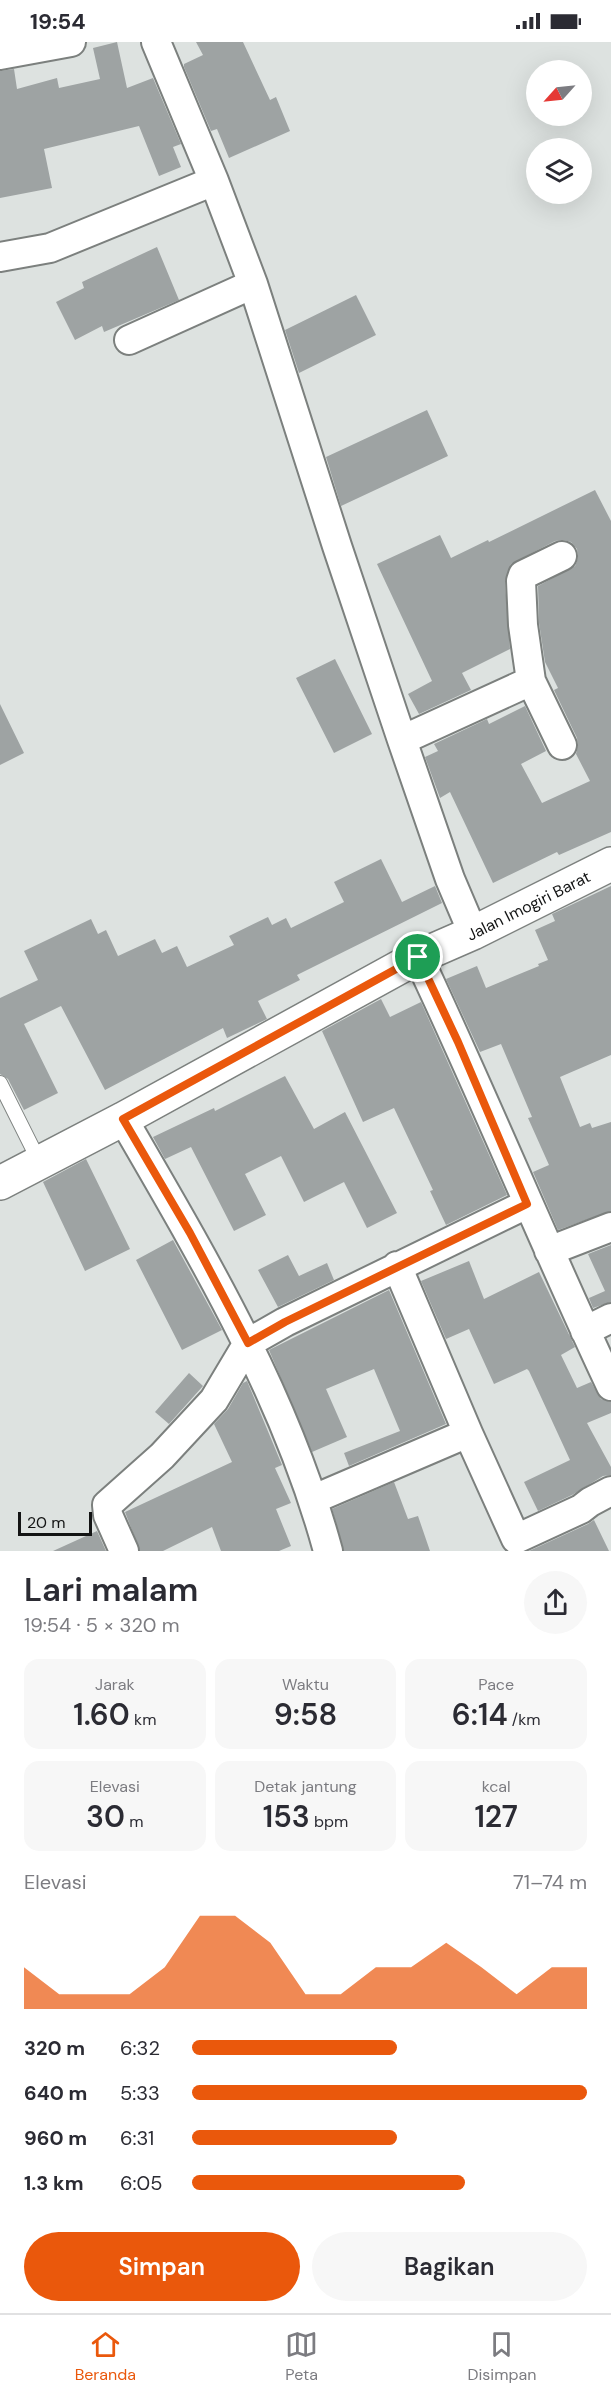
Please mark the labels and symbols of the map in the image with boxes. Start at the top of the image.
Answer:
north arrow [526,60,592,126]
street label: Jalan Imogiri Barat [463,866,594,945]
pin [392,931,443,982]
scale bar [18,1509,92,1536]

